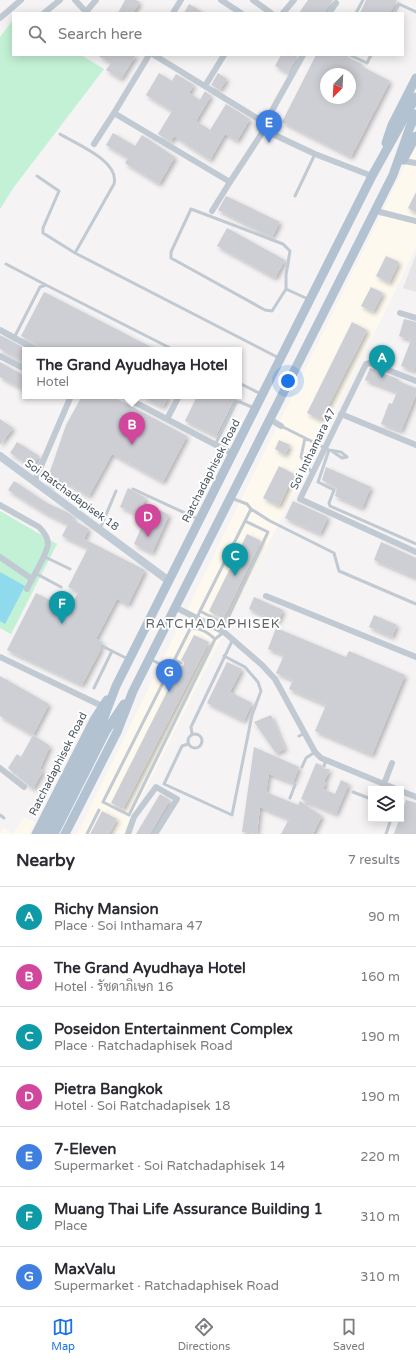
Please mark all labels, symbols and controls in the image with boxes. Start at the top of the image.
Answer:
search box [12,12,404,56]
icon: search [26,23,48,45]
text: Search here [58,25,142,43]
north arrow [320,68,356,104]
pin: E [256,110,282,143]
pin: A [369,345,395,378]
popup [22,347,242,399]
text: The Grand Ayudhaya Hotel [36,356,228,374]
your location [278,371,298,391]
text: Hotel [36,374,69,390]
street label: Soi Inthamara 47 [288,406,338,492]
pin: B [119,412,145,445]
street label: Ratchadaphisek Road [179,417,243,525]
street label: Soi Ratchadapisek 18 [23,457,122,533]
pin: D [135,504,161,537]
pin: C [222,543,248,576]
pin: F [49,591,75,624]
district label: RATCHADAPHISEK [146,616,280,632]
pin: G [156,659,182,692]
street label: Ratchadaphisek Road [26,710,90,818]
map controls [368,786,404,822]
button: layers [368,786,404,822]
text: Nearby [16,850,75,871]
text: 7 results [348,852,400,868]
text: Richy Mansion [54,900,159,918]
text: A [24,909,34,925]
text: 90 m [368,909,400,925]
text: Place · Soi Inthamara 47 [54,918,203,934]
text: The Grand Ayudhaya Hotel [54,959,246,977]
text: B [24,969,34,985]
text: 160 m [360,969,400,985]
text: Hotel · รัชดาภิเษก 16 [54,979,173,995]
text: Poseidon Entertainment Complex [54,1020,293,1038]
text: C [24,1029,34,1045]
text: 190 m [360,1029,400,1045]
text: Place · Ratchadaphisek Road [54,1038,233,1054]
text: Pietra Bangkok [54,1080,163,1098]
text: D [24,1089,34,1105]
text: 190 m [360,1089,400,1105]
text: Hotel · Soi Ratchadapisek 18 [54,1098,230,1114]
text: 7-Eleven [54,1140,116,1158]
text: E [25,1149,33,1165]
text: 220 m [360,1149,400,1165]
text: Supermarket · Soi Ratchadaphisek 14 [54,1158,285,1174]
text: Muang Thai Life Assurance Building 1 [54,1200,323,1218]
text: F [25,1209,33,1225]
text: 310 m [360,1209,400,1225]
text: Place [54,1218,87,1234]
text: MaxValu [54,1260,116,1278]
text: G [24,1269,34,1285]
text: 310 m [360,1269,400,1285]
text: Supermarket · Ratchadaphisek Road [54,1278,279,1294]
tab: Map [51,1316,75,1353]
tab: Directions [178,1316,230,1353]
tab: Saved [333,1316,365,1353]

